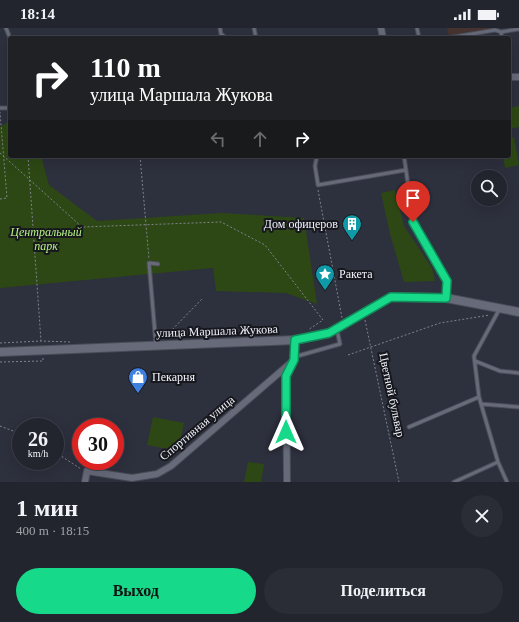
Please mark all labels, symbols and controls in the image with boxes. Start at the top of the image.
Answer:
text: 18:14 [20,6,55,22]
icon: right [24,52,76,104]
text: 110 m [90,52,161,83]
text: улица Маршала Жукова [90,85,273,105]
icon: left [207,128,229,150]
icon: ahead [249,128,271,150]
icon: right [291,128,313,150]
map controls [471,170,507,206]
button: search [471,170,507,206]
pin [396,181,430,222]
icon: arrive [402,187,424,209]
building icon: Дом офицеров [341,213,363,241]
place label: Дом офицеров [264,217,338,231]
park label: Центральный парк [9,225,82,253]
place icon: Ракета [314,263,336,291]
place label: Ракета [339,267,373,281]
street label: улица Маршала Жукова [156,322,279,340]
street label: Цветной бульвар [376,351,408,439]
shop icon: Пекарня [127,366,149,394]
place label: Пекарня [152,370,195,384]
street label: Спортивная улица [157,392,238,463]
position arrow [265,411,307,453]
speed limit sign: 30 [72,418,124,470]
text: 26 [28,428,48,450]
text: km/h [28,448,48,459]
text: 1 мин [16,495,78,521]
button: close [461,495,503,537]
text: 400 m · 18:15 [16,523,89,538]
button: Выход [16,568,256,614]
button: Поделиться [264,568,503,614]

